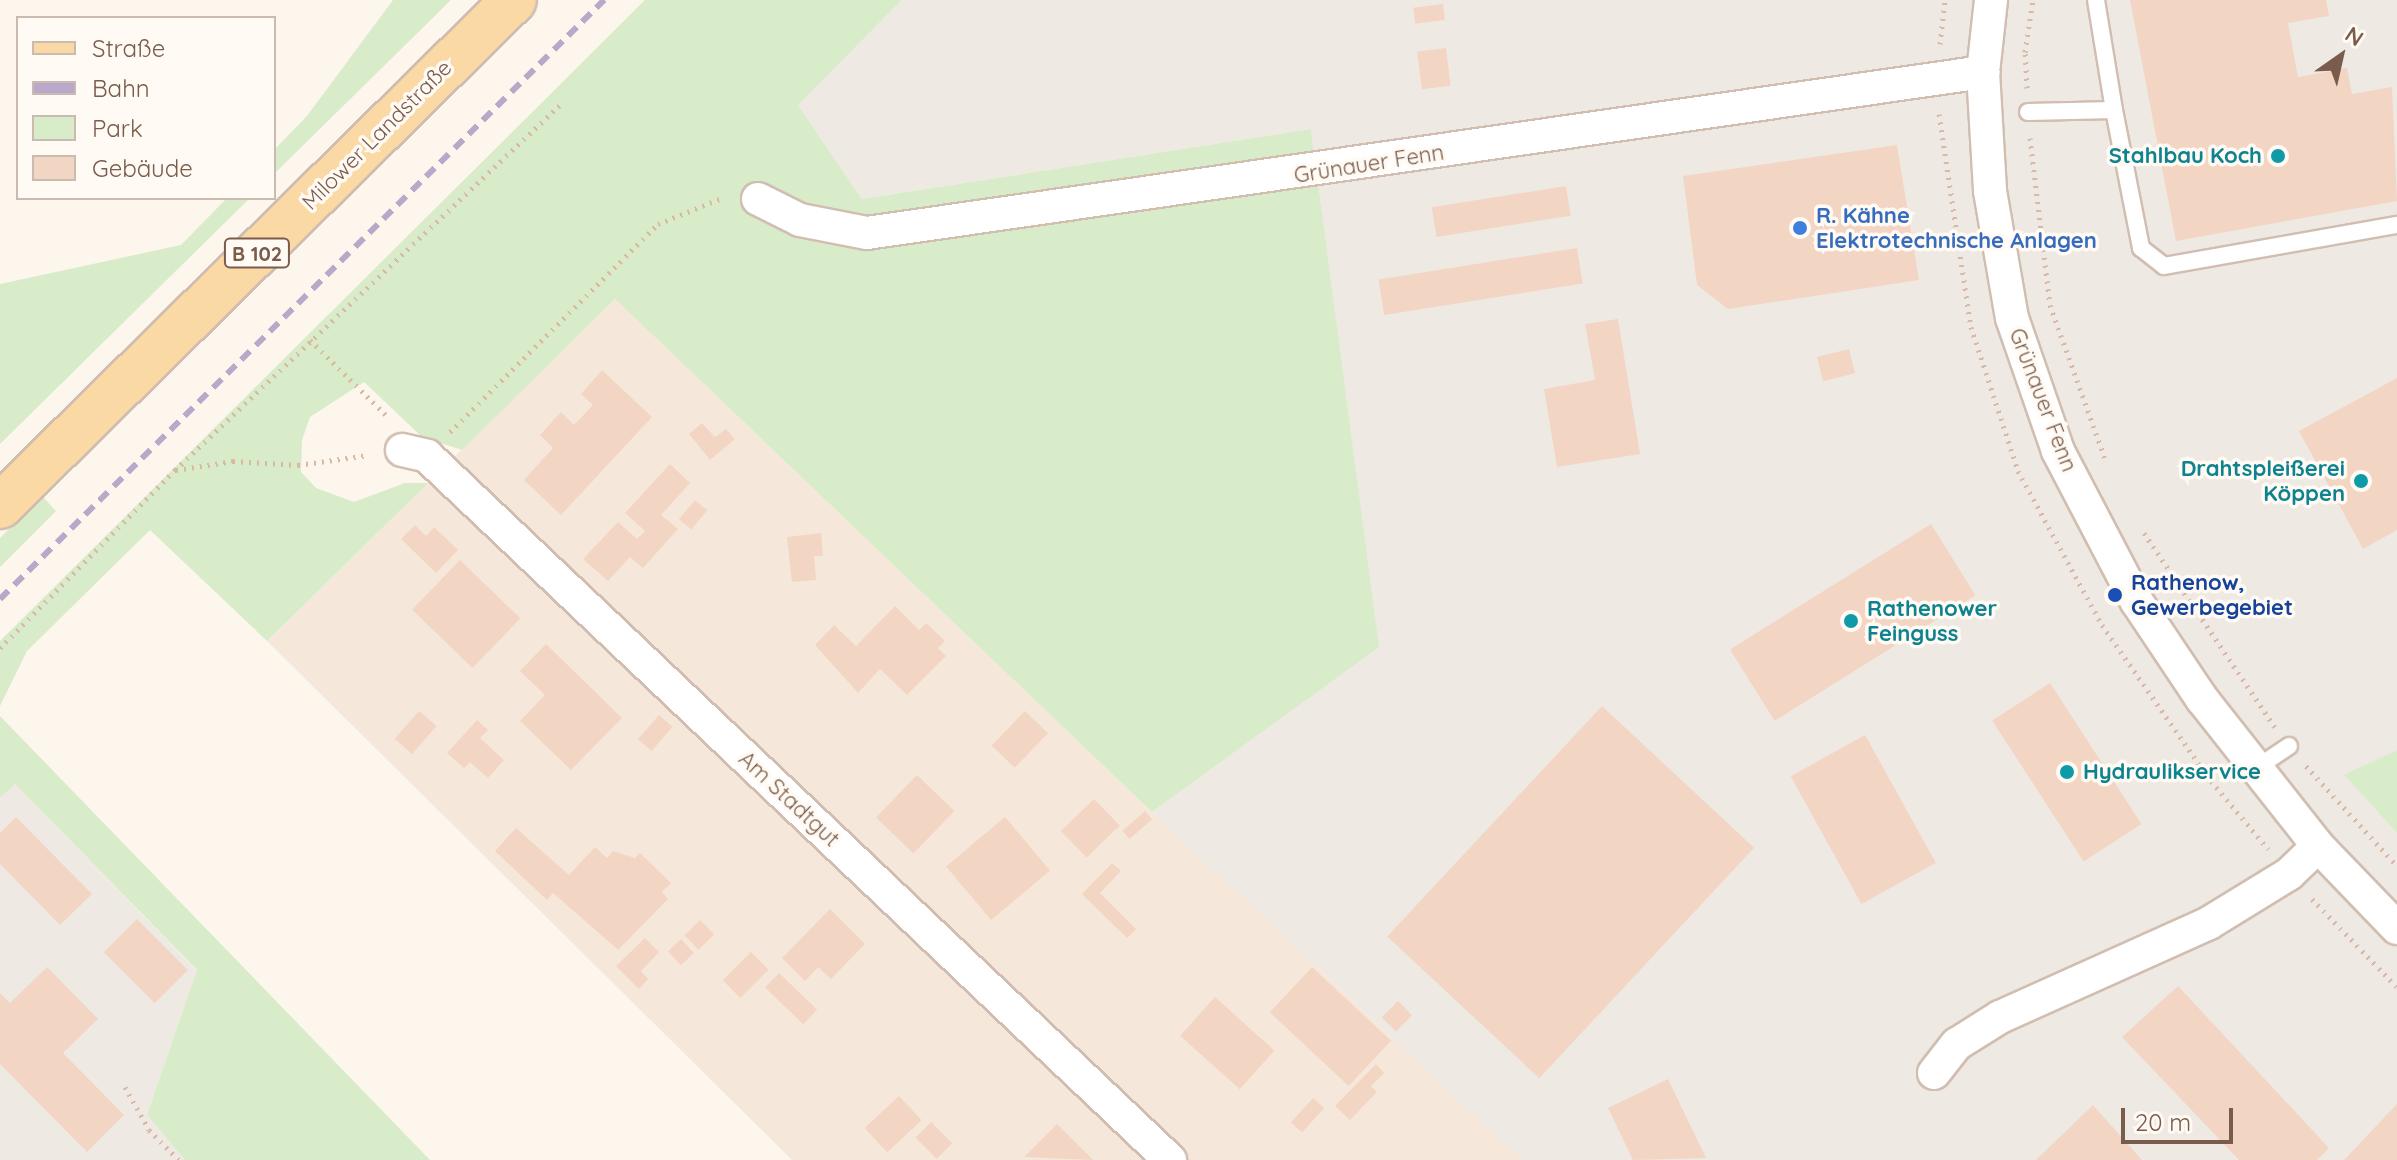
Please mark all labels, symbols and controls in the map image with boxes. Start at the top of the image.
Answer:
legend [16,16,276,200]
north arrow [2301,16,2381,96]
text: N [2340,20,2369,52]
text: Straße [92,33,165,63]
street label: Milower Landstraße [297,55,457,215]
text: Bahn [92,73,150,103]
text: Park [92,113,143,143]
street label: Grünauer Fenn [1292,139,1446,189]
place label: Stahlbau Koch [2109,143,2262,169]
marker: Stahlbau Koch [2269,147,2287,165]
text: Gebäude [92,153,193,183]
place label: R. Kähne Elektrotechnische Anlagen [1816,202,2097,254]
marker: R. Kähne Elektrotechnische Anlagen [1791,219,1809,237]
road number: B 102 [223,237,291,269]
street label: Grünauer Fenn [2004,325,2082,475]
place label: Drahtspleißerei Köppen [2181,455,2345,506]
marker: Drahtspleißerei Köppen [2352,472,2370,490]
place label: Rathenow, Gewerbegebiet [2131,569,2293,620]
marker: Rathenow, Gewerbegebiet [2106,586,2124,604]
place label: Rathenower Feinguss [1867,595,1997,646]
marker: Rathenower Feinguss [1842,612,1860,630]
street label: Am Stadtgut [733,746,845,852]
place label: Hydraulikservice [2083,759,2261,785]
marker: Hydraulikservice [2058,763,2076,781]
scale bar [2125,1092,2237,1142]
text: 20 m [2135,1107,2191,1137]

